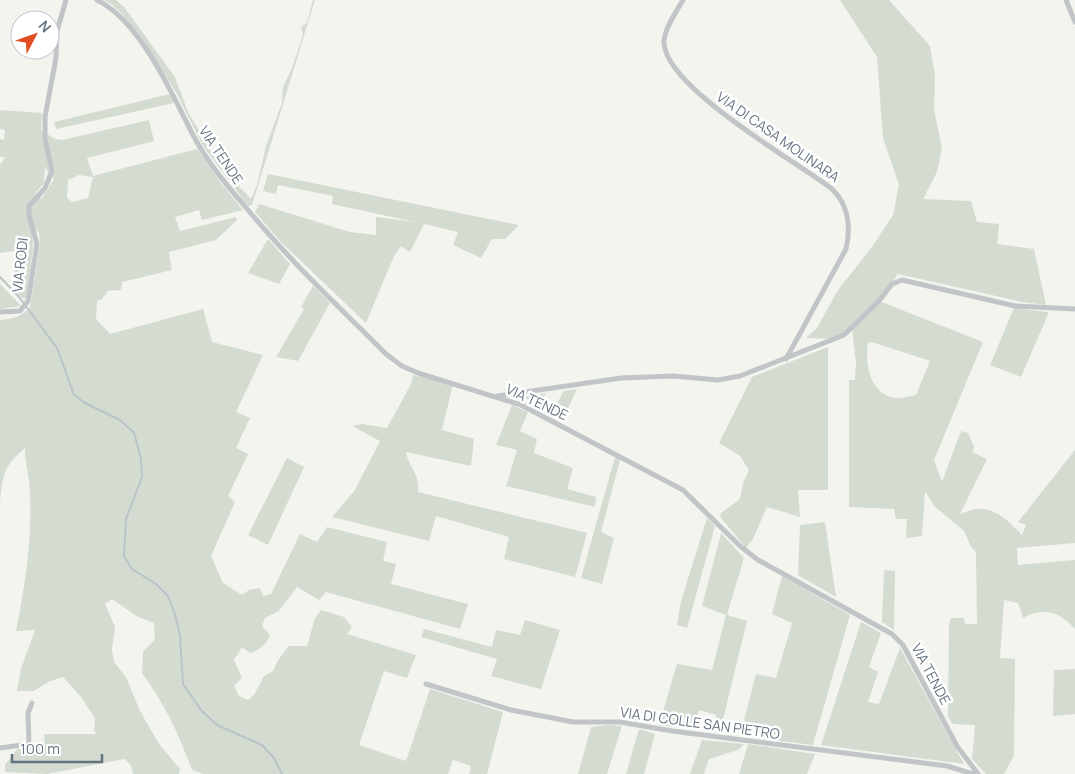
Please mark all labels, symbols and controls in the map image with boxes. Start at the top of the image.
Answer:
north arrow [10,10,60,60]
text: N [35,16,56,36]
street label: VIA DI CASA MOLINARA [713,87,844,186]
street label: VIA TENDE [195,122,248,188]
street label: VIA RODI [7,237,32,293]
street label: VIA TENDE [503,379,571,424]
street label: VIA TENDE [907,640,955,708]
street label: VIA DI COLLE SAN PIETRO [619,702,781,743]
scale bar [12,732,102,764]
text: 100 m [20,738,60,759]

